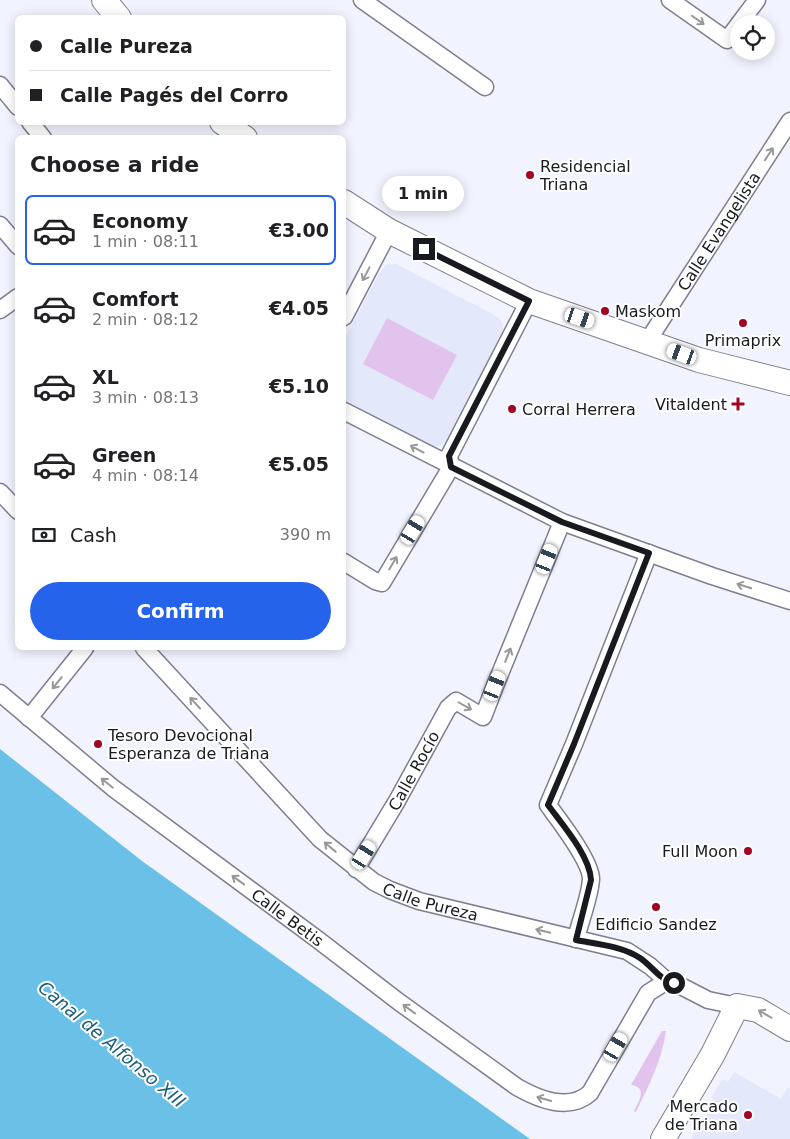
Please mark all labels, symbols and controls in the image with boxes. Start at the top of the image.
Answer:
one-way arrow [691,15,705,25]
map controls [730,15,775,60]
button: locate [730,15,775,60]
text: Calle Pureza [60,35,193,57]
text: Calle Pagés del Corro [60,84,288,106]
one-way arrow [764,147,774,161]
text: Choose a ride [30,152,199,177]
place label: Residencial Triana [539,157,631,194]
street label: Calle Evangelista [673,168,764,294]
marker: Residencial Triana [524,169,536,181]
callout: 1 min [383,176,465,212]
text: 1 min [398,184,448,203]
icon: car [32,208,77,253]
text: Economy [92,210,188,232]
text: €3.00 [269,219,329,241]
text: 1 min · 08:11 [92,232,199,251]
route end [413,238,435,260]
one-way arrow [361,266,370,281]
icon: car [32,286,77,331]
text: Comfort [92,288,179,310]
text: €4.05 [269,297,329,319]
place label: Maskom [615,302,681,321]
marker: Maskom [599,305,611,317]
car [563,306,596,330]
text: 2 min · 08:12 [92,310,199,329]
marker: Primaprix [737,317,749,329]
place label: Primaprix [705,331,781,350]
car [665,342,698,366]
icon: car [32,364,77,409]
text: XL [92,366,119,388]
text: €5.10 [269,375,329,397]
text: 3 min · 08:13 [92,388,199,407]
place label: Vitaldent [655,395,727,414]
marker: Vitaldent [731,397,745,411]
place label: Corral Herrera [522,400,636,419]
marker: Corral Herrera [506,403,518,415]
icon: car [32,442,77,487]
text: Green [92,444,156,466]
one-way arrow [409,444,424,454]
text: €5.05 [269,453,329,475]
text: 4 min · 08:14 [92,466,199,485]
car [398,513,427,547]
icon: cash [30,521,58,549]
text: Cash [70,524,117,546]
text: 390 m [280,525,331,544]
car [534,542,559,576]
one-way arrow [389,557,399,571]
one-way arrow [736,581,752,590]
button: Confirm [30,582,331,640]
one-way arrow [503,648,513,663]
car [482,669,507,703]
one-way arrow [51,676,62,689]
one-way arrow [189,697,201,710]
one-way arrow [457,702,472,712]
place label: Tesoro Devocional Esperanza de Triana [107,726,270,763]
street label: Calle Rocío [384,727,443,814]
marker: Tesoro Devocional Esperanza de Triana [92,738,104,750]
one-way arrow [101,778,114,789]
car [349,838,378,872]
one-way arrow [324,842,337,853]
place label: Full Moon [662,842,738,861]
marker: Full Moon [742,845,754,857]
one-way arrow [231,875,245,885]
street label: Calle Pureza [380,878,480,924]
street label: Calle Betis [248,884,327,950]
marker: Edificio Sandez [650,901,662,913]
place label: Edificio Sandez [595,915,717,934]
one-way arrow [536,926,552,935]
route start [663,972,685,994]
water label: Canal de Alfonso XIII [34,976,190,1112]
one-way arrow [403,1004,417,1015]
one-way arrow [758,1008,772,1018]
car [602,1030,629,1064]
one-way arrow [537,1093,553,1103]
place label: Mercado de Triana [665,1097,738,1134]
marker: Mercado de Triana [742,1109,754,1121]

